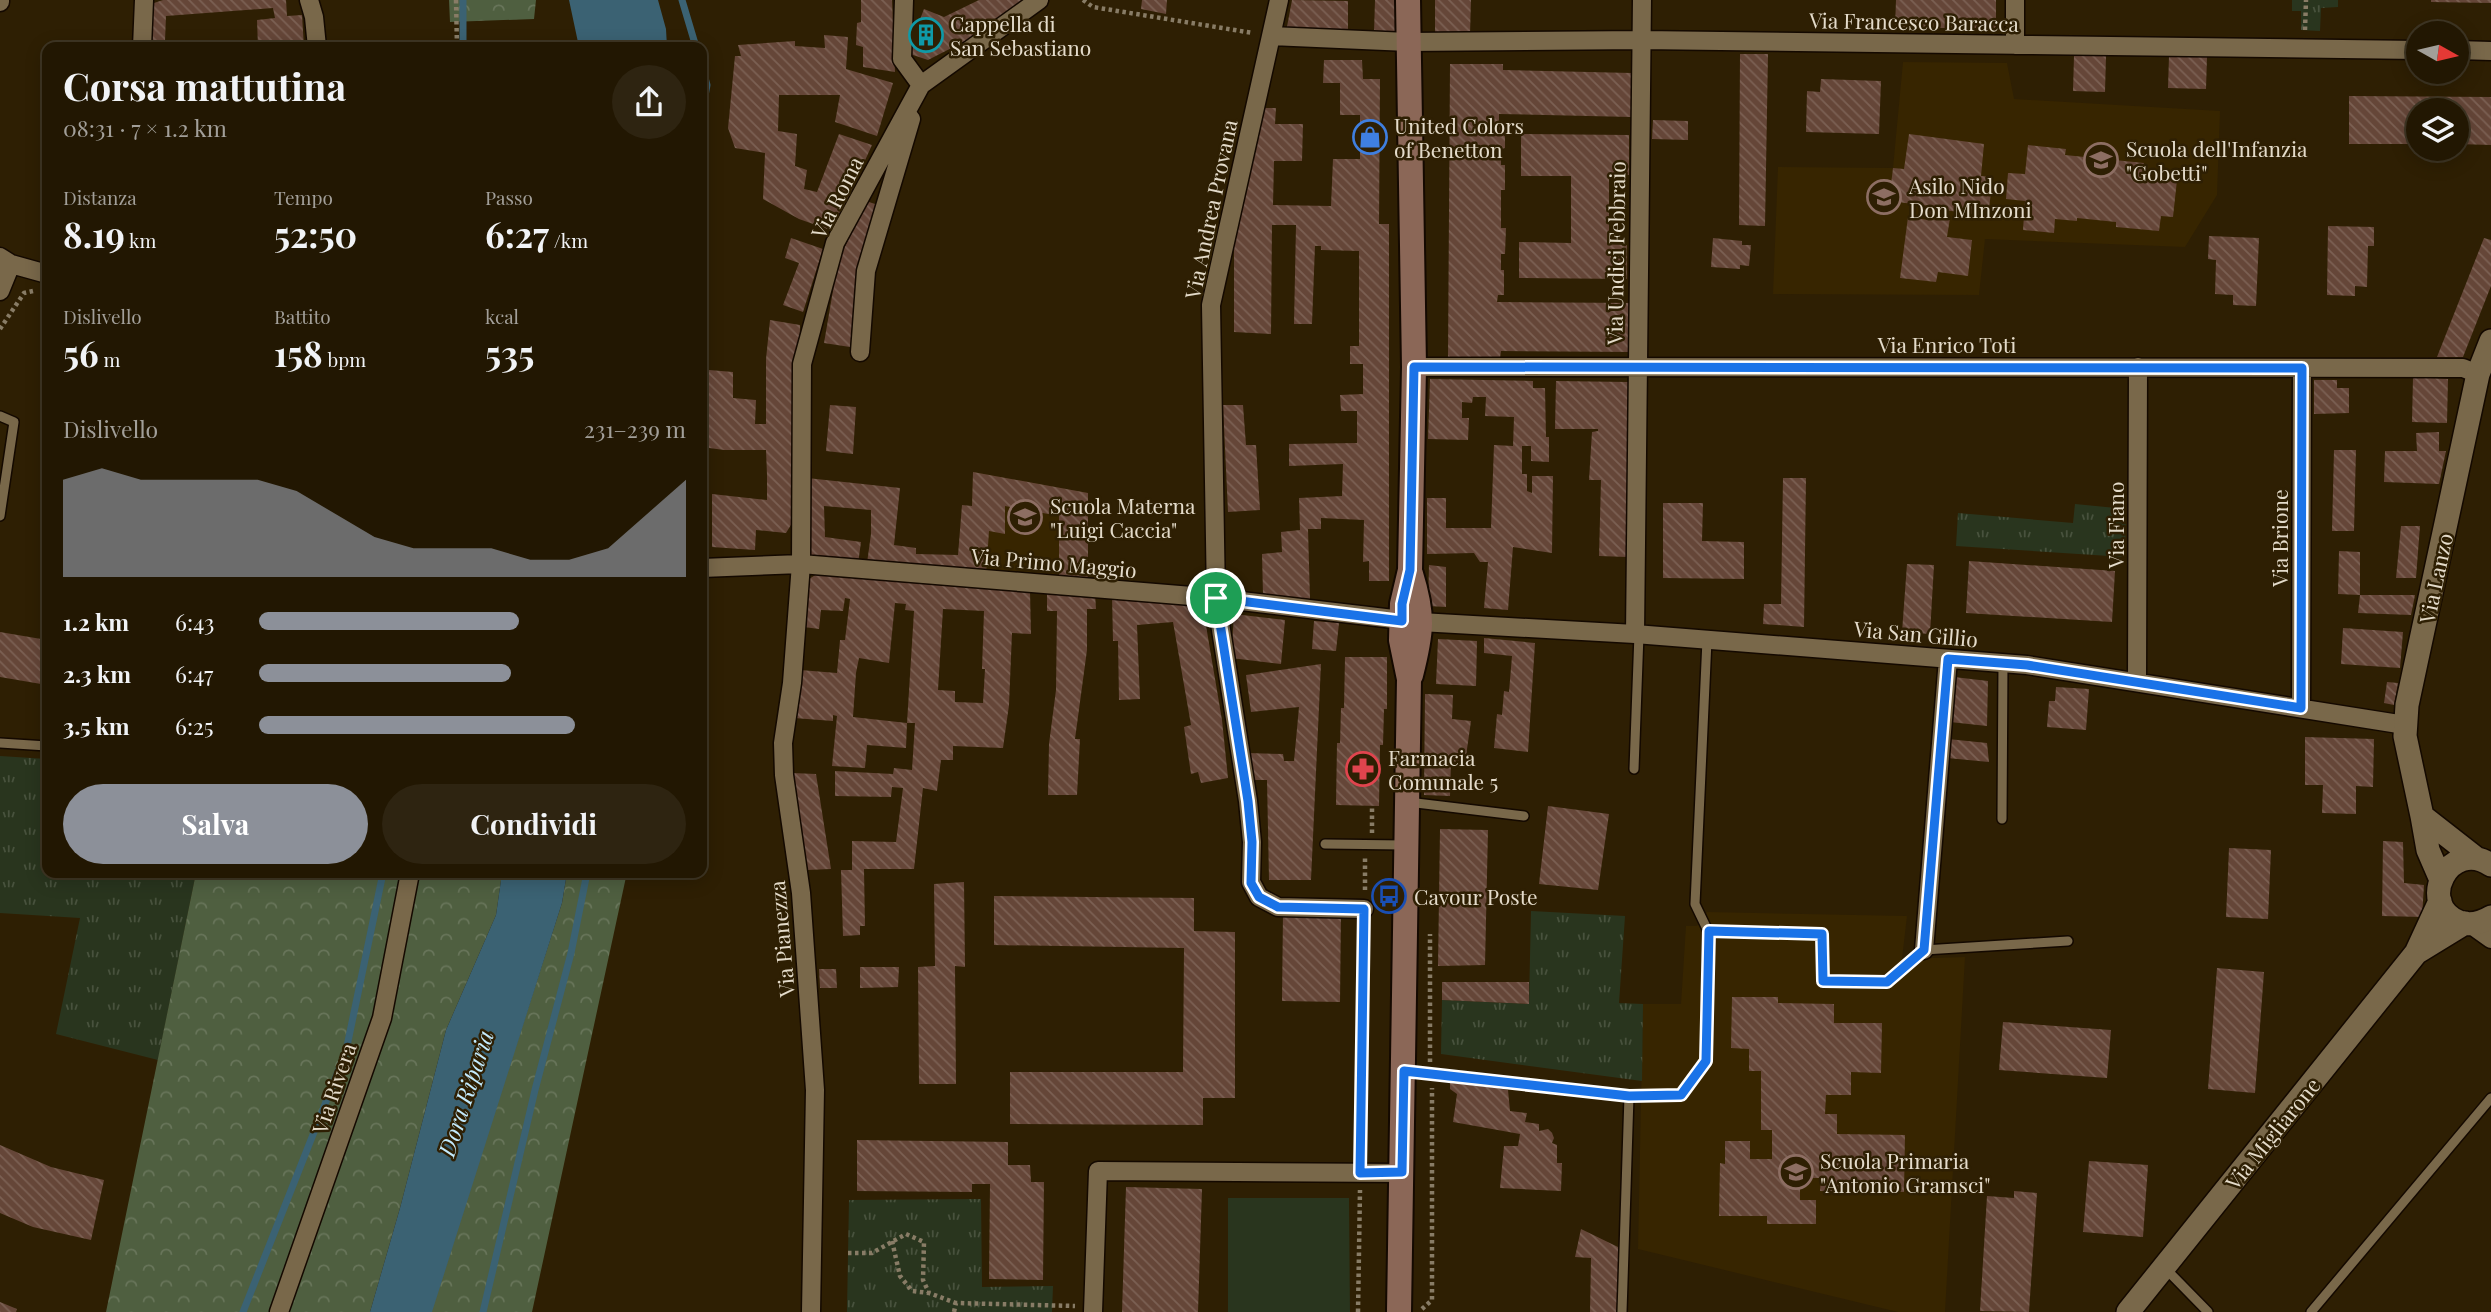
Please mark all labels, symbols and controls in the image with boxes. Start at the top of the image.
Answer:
street label: Via Francesco Baracca [1808,5,2020,37]
place label: Cappella di San Sebastiano [950,9,1091,61]
building icon: Cappella di San Sebastiano [907,16,945,54]
north arrow [2406,21,2469,84]
map controls [2406,21,2469,161]
text: Corsa mattutina [63,60,346,111]
button: share [612,65,686,139]
button: layers [2406,98,2469,161]
place label: United Colors of Benetton [1394,111,1524,163]
text: 08:31 · 7 × 1.2 km [63,112,227,143]
street label: Via Andrea Provana [1177,116,1243,302]
shop icon: United Colors of Benetton [1351,118,1389,156]
place label: Scuola dell'Infanzia "Gobetti" [2126,134,2308,186]
school or university icon: Scuola dell'Infanzia "Gobetti" [2082,141,2120,179]
street label: Via Roma [803,151,869,244]
street label: Via Undici Febbraio [1599,161,1631,346]
place label: Asilo Nido Don MInzoni [1908,171,2032,223]
school or university icon: Asilo Nido Don MInzoni [1865,178,1903,216]
text: Distanza [63,184,137,210]
text: Tempo [274,184,333,210]
text: Passo [485,184,533,210]
text: 8.19 [63,210,125,257]
text: 52:50 [274,210,357,257]
text: 6:27 [485,210,549,257]
text: km [125,227,156,253]
text: /km [549,227,588,253]
text: Dislivello [63,303,142,329]
text: Battito [274,303,331,329]
text: kcal [485,303,519,329]
text: 56 [63,329,99,376]
text: 158 [274,329,323,376]
text: 535 [485,329,534,376]
street label: Via Enrico Toti [1877,330,2016,358]
text: m [99,346,120,372]
text: bpm [323,346,366,372]
text: Dislivello [63,413,158,444]
text: 231–239 m [584,413,686,444]
street label: Via Fiano [2101,482,2129,569]
street label: Via Brione [2265,489,2293,588]
place label: Scuola Materna "Luigi Caccia" [1050,491,1196,543]
school or university icon: Scuola Materna "Luigi Caccia" [1006,498,1044,536]
street label: Via Lanzo [2412,531,2458,626]
street label: Via Primo Maggio [969,541,1138,583]
pin [1186,568,1246,628]
icon: arrive [1197,579,1235,617]
text: 1.2 km [63,606,129,637]
text: 6:43 [175,606,214,637]
street label: Via San Gillio [1852,614,1979,652]
text: 2.3 km [63,658,131,689]
text: 6:47 [175,658,213,689]
text: 3.5 km [63,710,130,741]
text: 6:25 [175,710,214,741]
place label: Farmacia Comunale 5 [1388,743,1498,795]
pharmacy icon: Farmacia Comunale 5 [1344,750,1382,788]
button: Salva [63,784,368,864]
button: Condividi [382,784,686,864]
bus stop icon: Cavour Poste [1370,877,1408,915]
street label: Via Pianezza [762,879,800,999]
place label: Cavour Poste [1414,882,1538,910]
water label: Dora Riparia [430,1026,500,1161]
street label: Via Rivera [304,1038,362,1138]
street label: Via Migliarone [2218,1071,2326,1195]
place label: Scuola Primaria "Antonio Gramsci" [1820,1146,1991,1198]
school or university icon: Scuola Primaria "Antonio Gramsci" [1777,1153,1815,1191]

